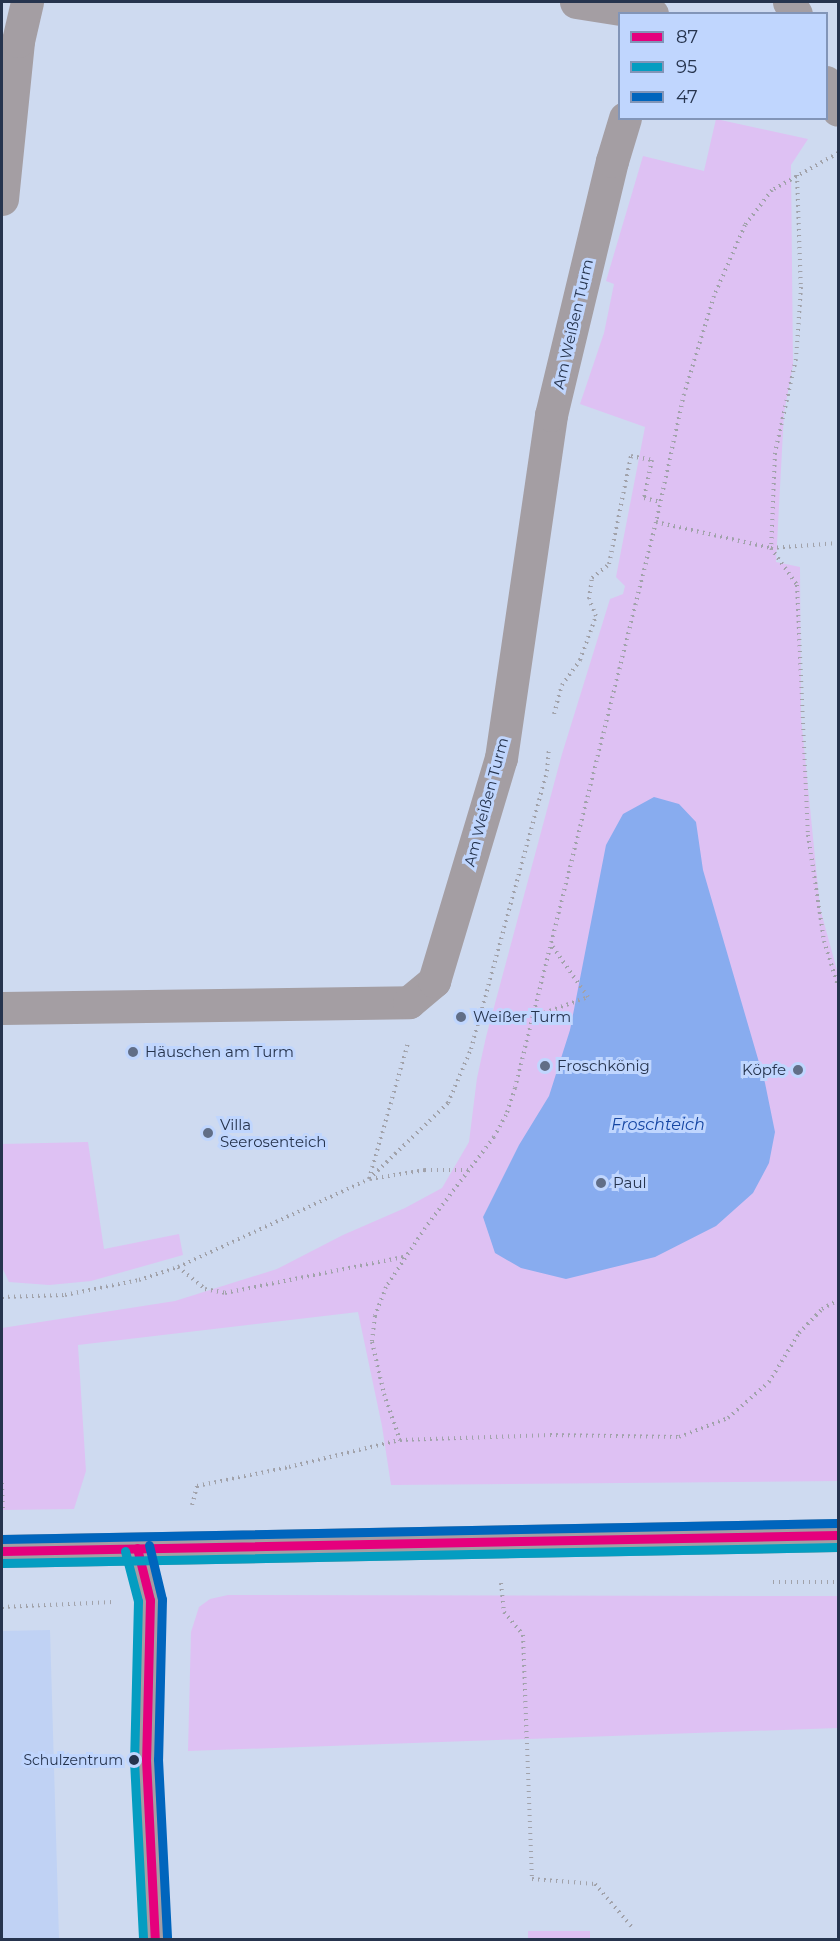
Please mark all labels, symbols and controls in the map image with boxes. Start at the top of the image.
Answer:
legend [618,12,828,120]
text: 87 [676,26,698,48]
text: 95 [676,56,697,78]
text: 47 [676,86,698,108]
street label: Am Weißen Turm [549,257,597,391]
street label: Am Weißen Turm [460,735,512,869]
place label: Weißer Turm [473,1008,571,1026]
marker: Weißer Turm [454,1010,468,1024]
place label: Häuschen am Turm [145,1043,294,1061]
marker: Häuschen am Turm [126,1045,140,1059]
place label: Froschkönig [557,1057,650,1075]
marker: Froschkönig [538,1059,552,1073]
place label: Köpfe [742,1061,786,1079]
marker: Köpfe [791,1063,805,1077]
place label: Villa Seerosenteich [220,1115,326,1150]
water label: Froschteich [611,1115,705,1135]
marker: Villa Seerosenteich [201,1126,215,1140]
place label: Paul [613,1174,647,1192]
marker: Paul [594,1176,608,1190]
place label: Schulzentrum [23,1752,123,1768]
marker: Schulzentrum [128,1754,140,1766]

